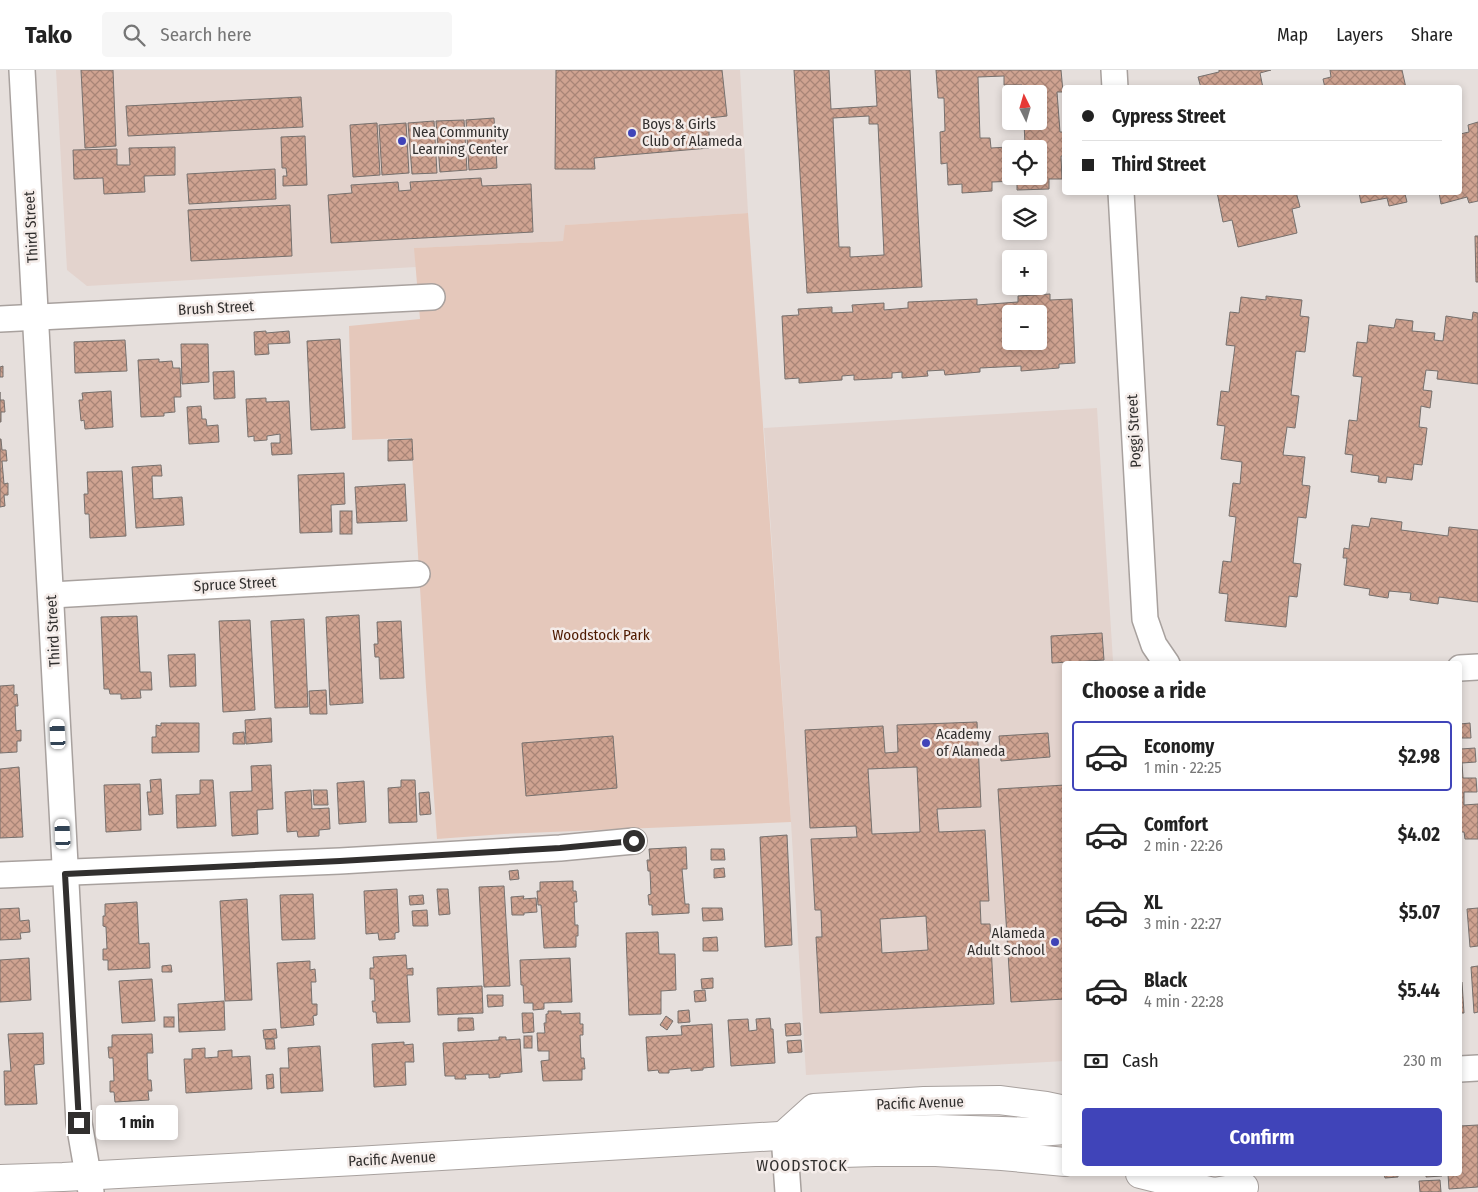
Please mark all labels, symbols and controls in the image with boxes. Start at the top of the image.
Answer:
search box [102,12,452,57]
text: Tako [25,21,72,49]
icon: search [120,21,148,49]
text: Search here [160,23,252,46]
text: Map [1277,24,1308,46]
text: Layers [1336,24,1383,46]
text: Share [1411,24,1453,46]
north arrow [1002,85,1048,130]
map controls [1002,85,1047,350]
text: Cypress Street [1112,105,1226,128]
place label: Boys & Girls Club of Alameda [642,115,742,150]
place label: Nea Community Learning Center [412,123,509,158]
marker: Boys & Girls Club of Alameda [626,127,638,139]
marker: Nea Community Learning Center [396,135,408,147]
button: locate [1002,140,1047,185]
text: Third Street [1112,153,1206,176]
street label: Third Street [20,191,42,263]
button: layers [1002,195,1047,240]
button: + [1002,250,1047,295]
street label: Brush Street [178,297,255,319]
button: − [1002,305,1047,350]
street label: Poggi Street [1123,394,1145,468]
street label: Spruce Street [193,573,277,595]
street label: Third Street [42,595,64,667]
park label: Woodstock Park [552,626,650,644]
text: Choose a ride [1082,677,1206,704]
car [49,719,66,749]
place label: Academy of Alameda [936,725,1005,760]
icon: car [1084,734,1129,779]
text: Economy [1144,735,1214,758]
marker: Academy of Alameda [920,737,932,749]
text: $2.98 [1398,745,1440,768]
text: 1 min · 22:25 [1144,758,1222,777]
icon: car [1084,812,1129,857]
text: Comfort [1144,813,1208,836]
car [54,819,71,849]
text: $4.02 [1398,823,1440,846]
route start [623,830,645,852]
text: 2 min · 22:26 [1144,836,1223,855]
icon: car [1084,890,1129,935]
text: XL [1144,891,1163,914]
text: $5.07 [1399,901,1440,924]
text: 3 min · 22:27 [1144,914,1222,933]
place label: Alameda Adult School [967,924,1045,959]
marker: Alameda Adult School [1049,936,1061,948]
icon: car [1084,968,1129,1013]
text: Black [1144,969,1187,992]
text: $5.44 [1398,979,1440,1002]
text: 4 min · 22:28 [1144,992,1224,1011]
icon: cash [1082,1047,1110,1075]
text: Cash [1122,1049,1159,1072]
text: 230 m [1403,1051,1442,1070]
street label: Pacific Avenue [876,1092,964,1114]
callout: 1 min [96,1106,179,1140]
button: Confirm [1082,1108,1442,1166]
route end [68,1112,90,1134]
text: 1 min [120,1113,154,1132]
street label: Pacific Avenue [348,1148,436,1170]
district label: WOODSTOCK [756,1156,848,1175]

